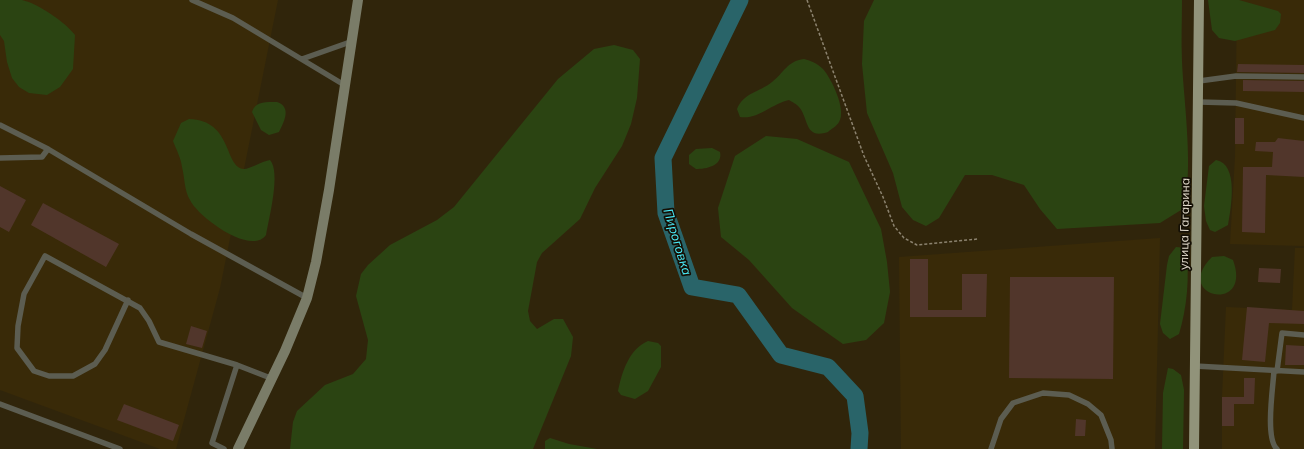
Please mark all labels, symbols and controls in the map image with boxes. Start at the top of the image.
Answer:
street label: улица Гагарина [1177,178,1193,270]
water label: Пироговка [660,207,694,277]

